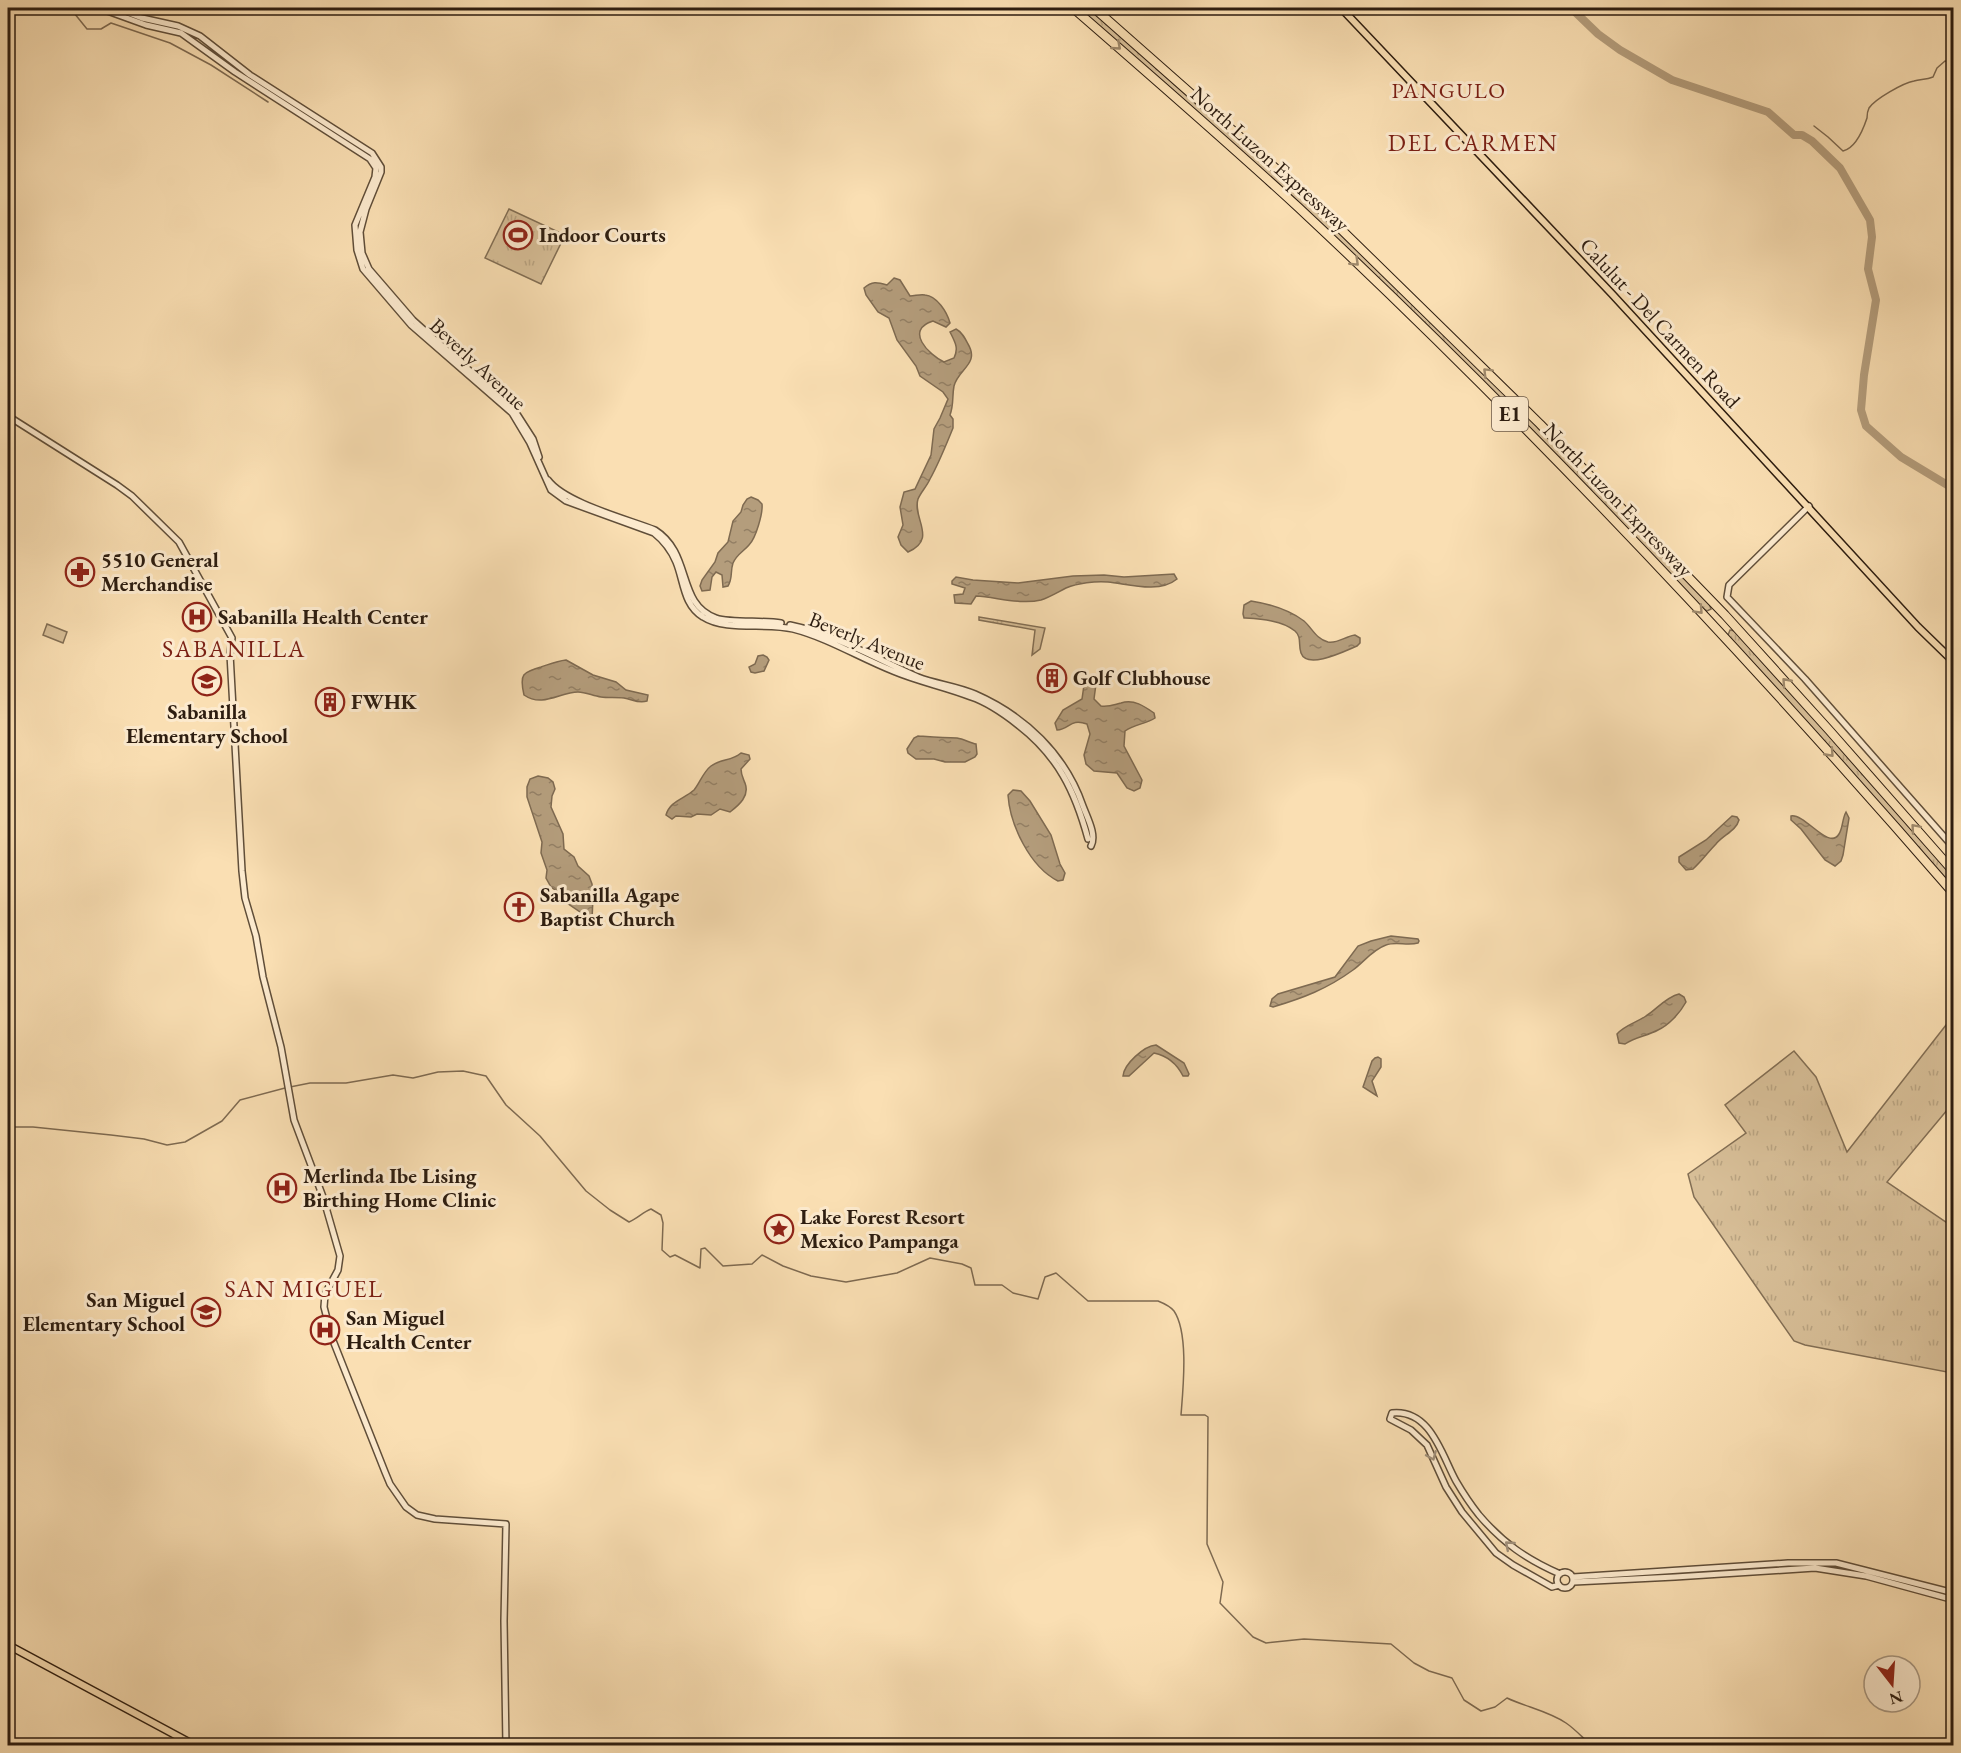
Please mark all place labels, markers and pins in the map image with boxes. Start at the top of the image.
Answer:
sports icon: Indoor Courts [502,219,534,251]
place label: Indoor Courts [539,221,666,248]
place label: 5510 General Merchandise [101,546,219,597]
pharmacy icon: 5510 General Merchandise [64,556,96,588]
hospital icon: Sabanilla Health Center [181,601,213,633]
place label: Sabanilla Health Center [218,603,428,630]
building icon: Golf Clubhouse [1036,662,1068,694]
place label: Golf Clubhouse [1073,664,1211,691]
school or university icon: Sabanilla Elementary School [191,665,223,697]
building icon: FWHK [314,686,346,718]
place label: FWHK [351,688,418,715]
place label: Sabanilla Elementary School [126,698,288,749]
place label: Sabanilla Agape Baptist Church [540,881,680,932]
church icon: Sabanilla Agape Baptist Church [503,891,535,923]
place label: Merlinda Ibe Lising Birthing Home Clinic [303,1162,496,1213]
hospital icon: Merlinda Ibe Lising Birthing Home Clinic [266,1172,298,1204]
place label: Lake Forest Resort Mexico Pampanga [800,1203,965,1254]
place icon: Lake Forest Resort Mexico Pampanga [763,1213,795,1245]
place label: San Miguel Elementary School [23,1286,185,1337]
school or university icon: San Miguel Elementary School [190,1296,222,1328]
place label: San Miguel Health Center [346,1304,472,1355]
hospital icon: San Miguel Health Center [309,1314,341,1346]

